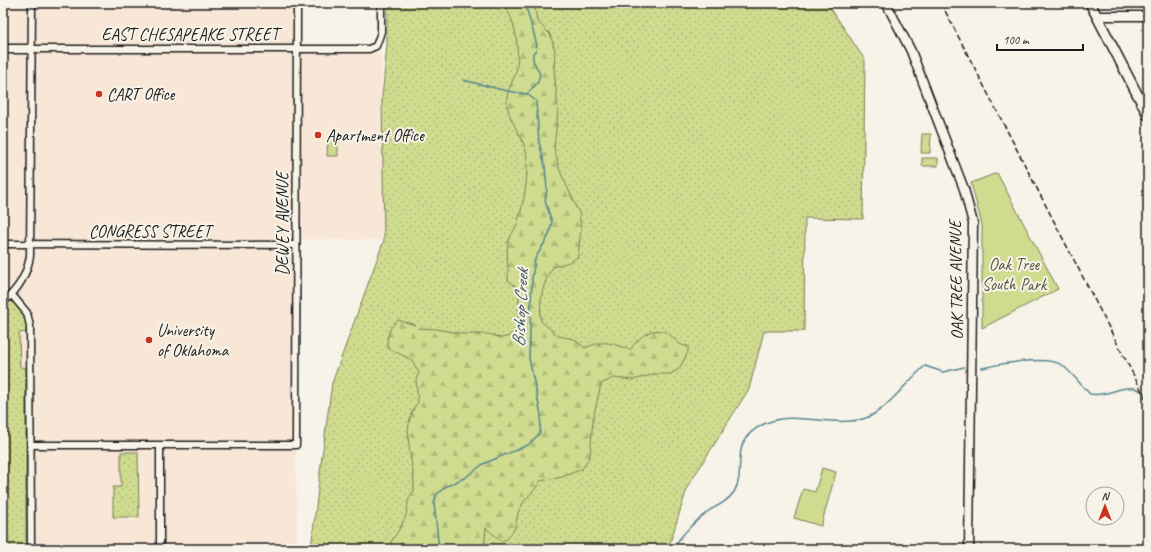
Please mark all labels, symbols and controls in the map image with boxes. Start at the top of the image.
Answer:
street label: EAST CHESAPEAKE STREET [102,24,283,45]
scale bar [997,26,1083,52]
text: 100 m [1003,32,1030,48]
place label: CART Office [107,84,176,105]
marker: CART Office [94,89,104,99]
place label: Apartment Office [326,125,425,146]
marker: Apartment Office [313,130,323,140]
street label: DEWEY AVENUE [272,170,293,276]
street label: OAK TREE AVENUE [944,217,968,340]
street label: CONGRESS STREET [89,221,214,242]
park label: Oak Tree South Park [982,254,1048,295]
water label: Bishop Creek [507,265,533,348]
place label: University of Oklahoma [157,320,230,361]
marker: University of Oklahoma [144,335,154,345]
north arrow [1085,486,1125,526]
text: N [1102,489,1111,503]

